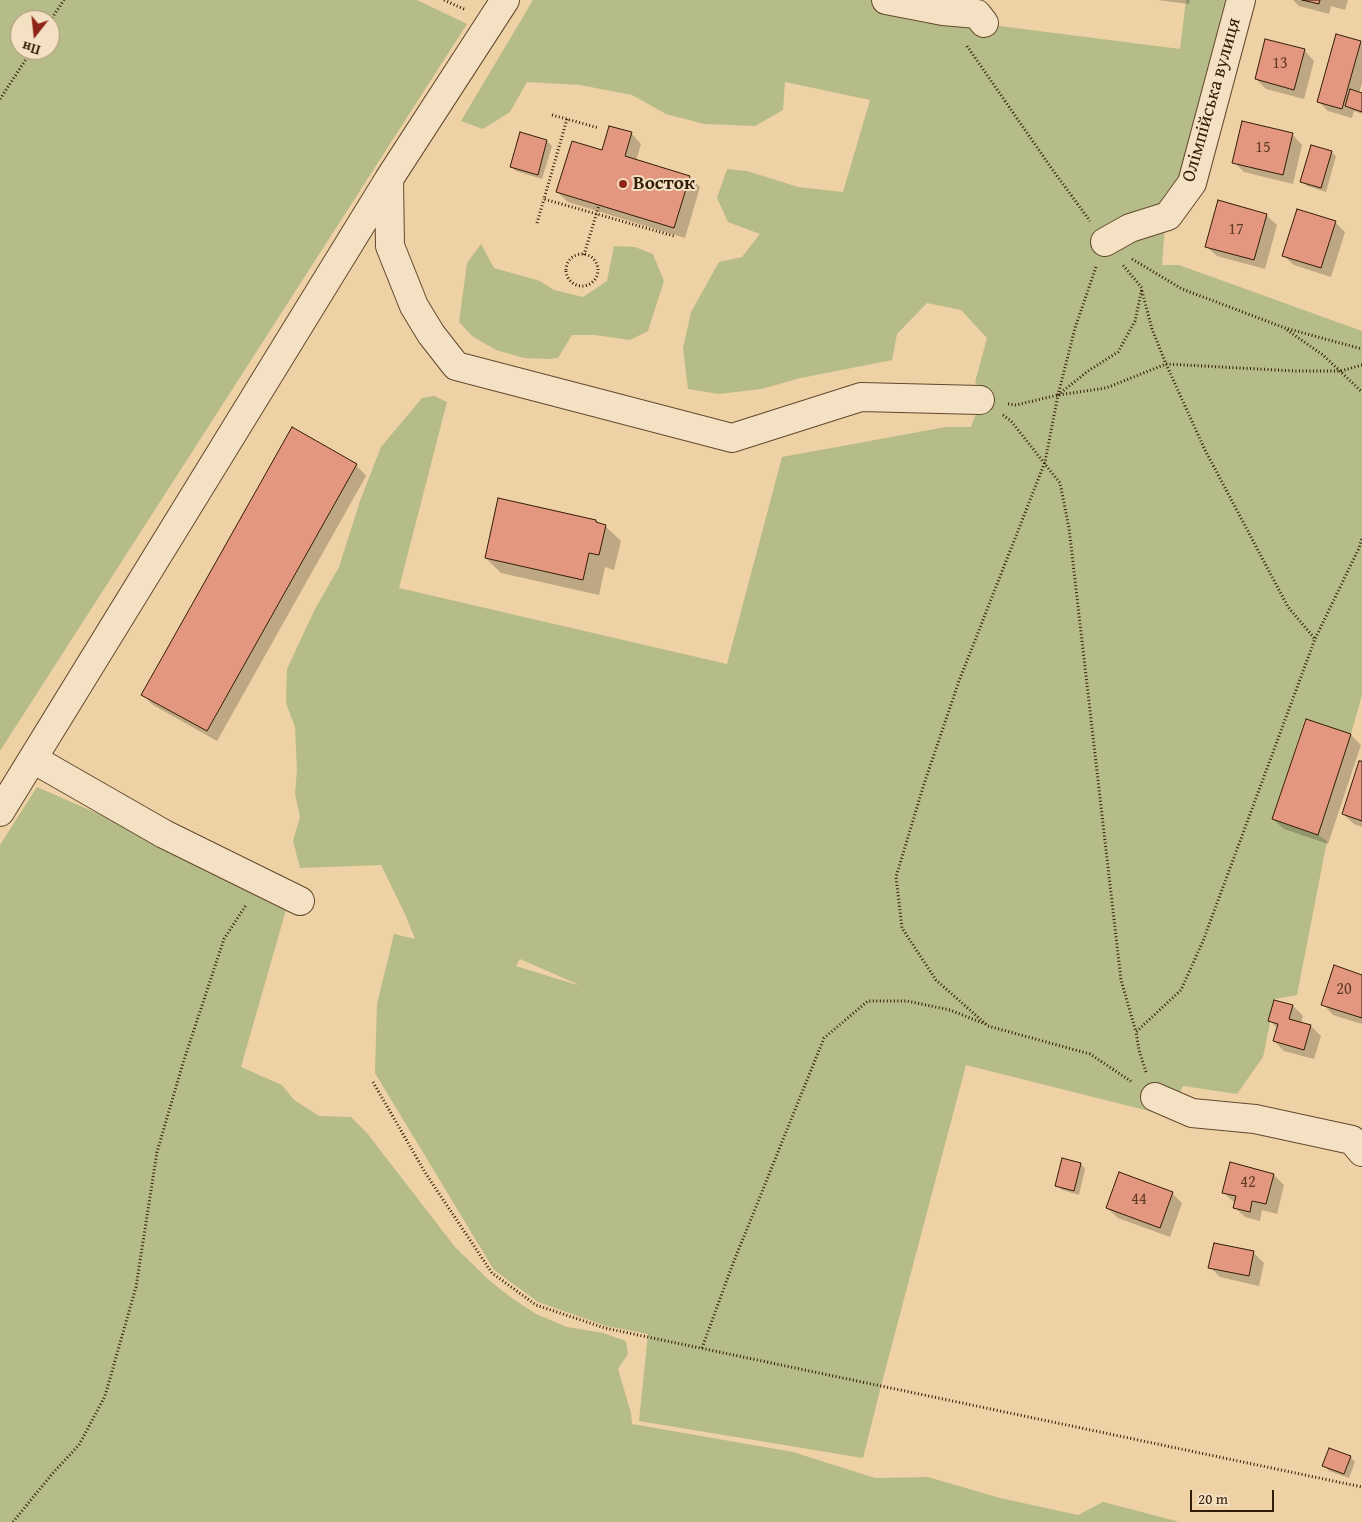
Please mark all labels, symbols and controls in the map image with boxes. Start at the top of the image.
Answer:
north arrow [10,10,60,60]
street label: Олімпійська вулиця [1178,15,1246,185]
text: Пн [20,36,43,61]
house number: 13 [1272,54,1288,74]
house number: 15 [1255,138,1271,158]
place label: Восток [633,173,695,195]
marker: Восток [617,178,629,190]
house number: 17 [1228,220,1244,240]
house number: 20 [1336,980,1352,1000]
house number: 42 [1240,1173,1256,1193]
house number: 44 [1131,1190,1147,1210]
scale bar [1192,1480,1276,1512]
text: 20 m [1198,1488,1228,1509]

